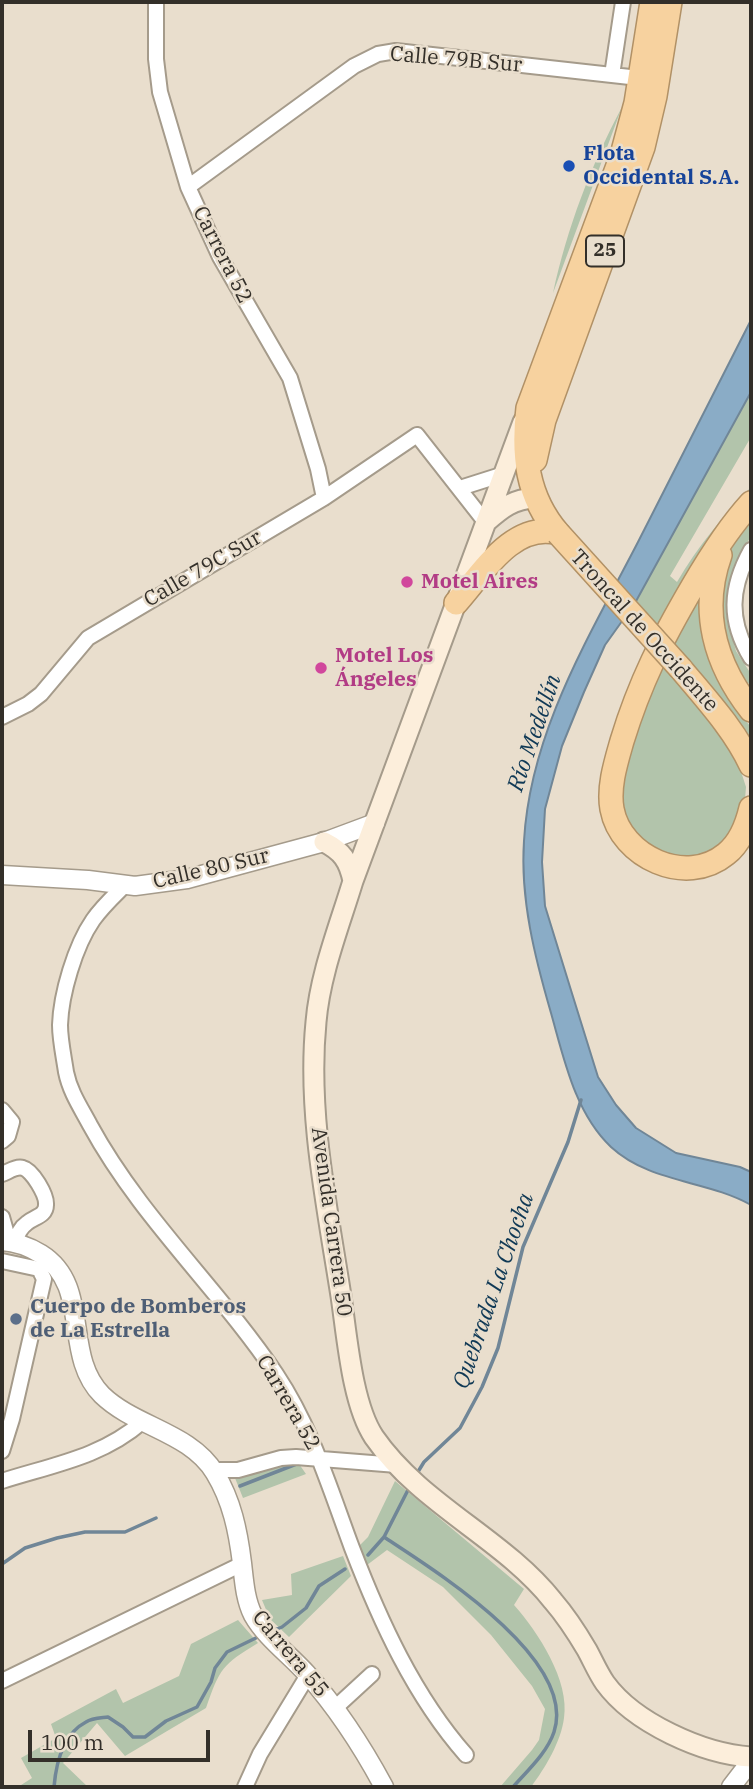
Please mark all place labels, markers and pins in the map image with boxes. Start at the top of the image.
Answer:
place label: Flota Occidental S.A. [583,141,739,191]
marker: Flota Occidental S.A. [561,158,577,174]
place label: Motel Aires [421,569,538,595]
marker: Motel Aires [399,574,415,590]
place label: Motel Los Ángeles [335,643,433,693]
marker: Motel Los Ángeles [313,660,329,676]
place label: Cuerpo de Bomberos de La Estrella [30,1294,246,1344]
marker: Cuerpo de Bomberos de La Estrella [8,1311,24,1327]

